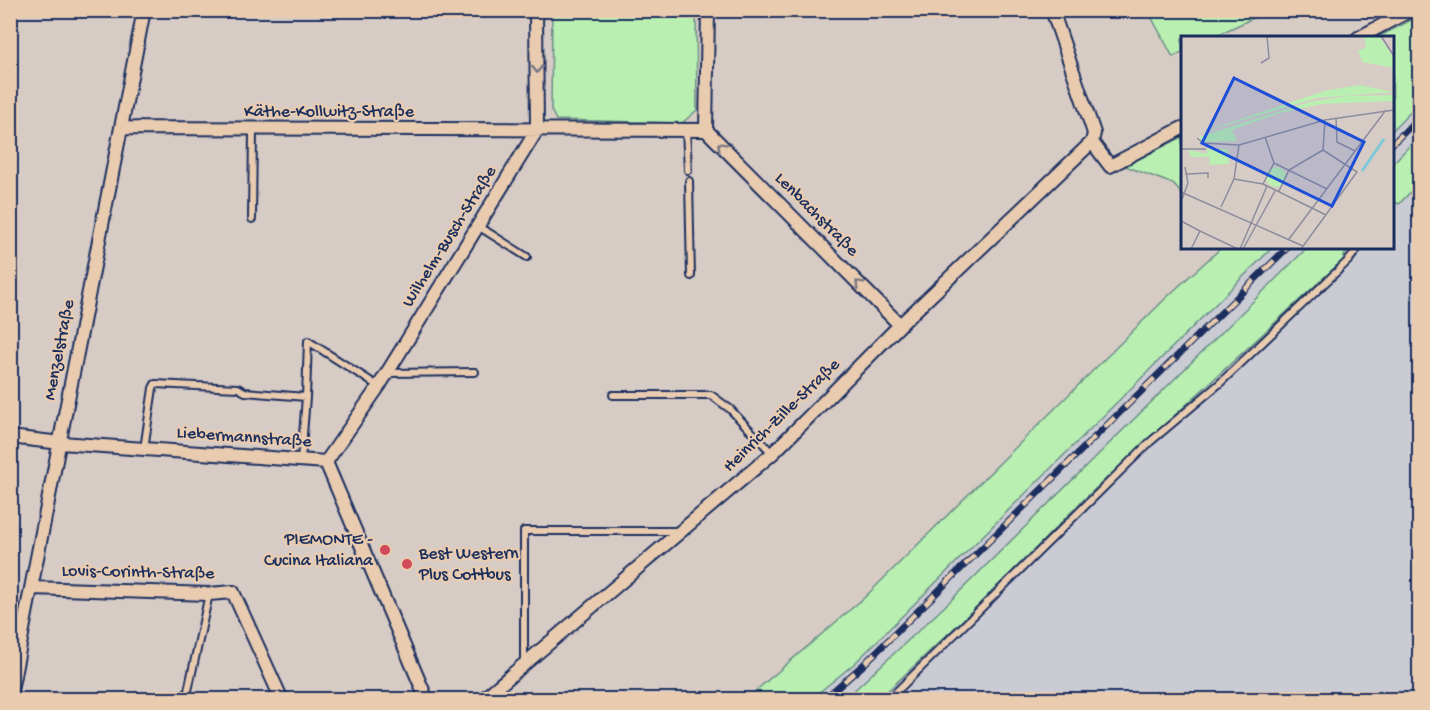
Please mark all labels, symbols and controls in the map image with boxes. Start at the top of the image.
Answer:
inset map [1181,36,1394,249]
one-way arrow [531,64,543,73]
street label: Käthe-Kollwitz-Straße [244,102,415,123]
one-way arrow [718,142,729,153]
street label: Wilhelm-Busch-Straße [398,162,502,311]
street label: Lenbachstraße [770,169,863,262]
one-way arrow [856,280,867,291]
street label: Menzelstraße [40,297,80,402]
street label: Heinrich-Zille-Straße [719,354,845,477]
street label: Liebermannstraße [176,423,313,453]
place label: PIEMONTE - Cucina Italiana [264,530,374,572]
marker: PIEMONTE - Cucina Italiana [378,543,392,557]
place label: Best Western Plus Cottbus [418,544,519,586]
marker: Best Western Plus Cottbus [400,557,414,571]
street label: Lovis-Corinth-Straße [61,561,215,585]

